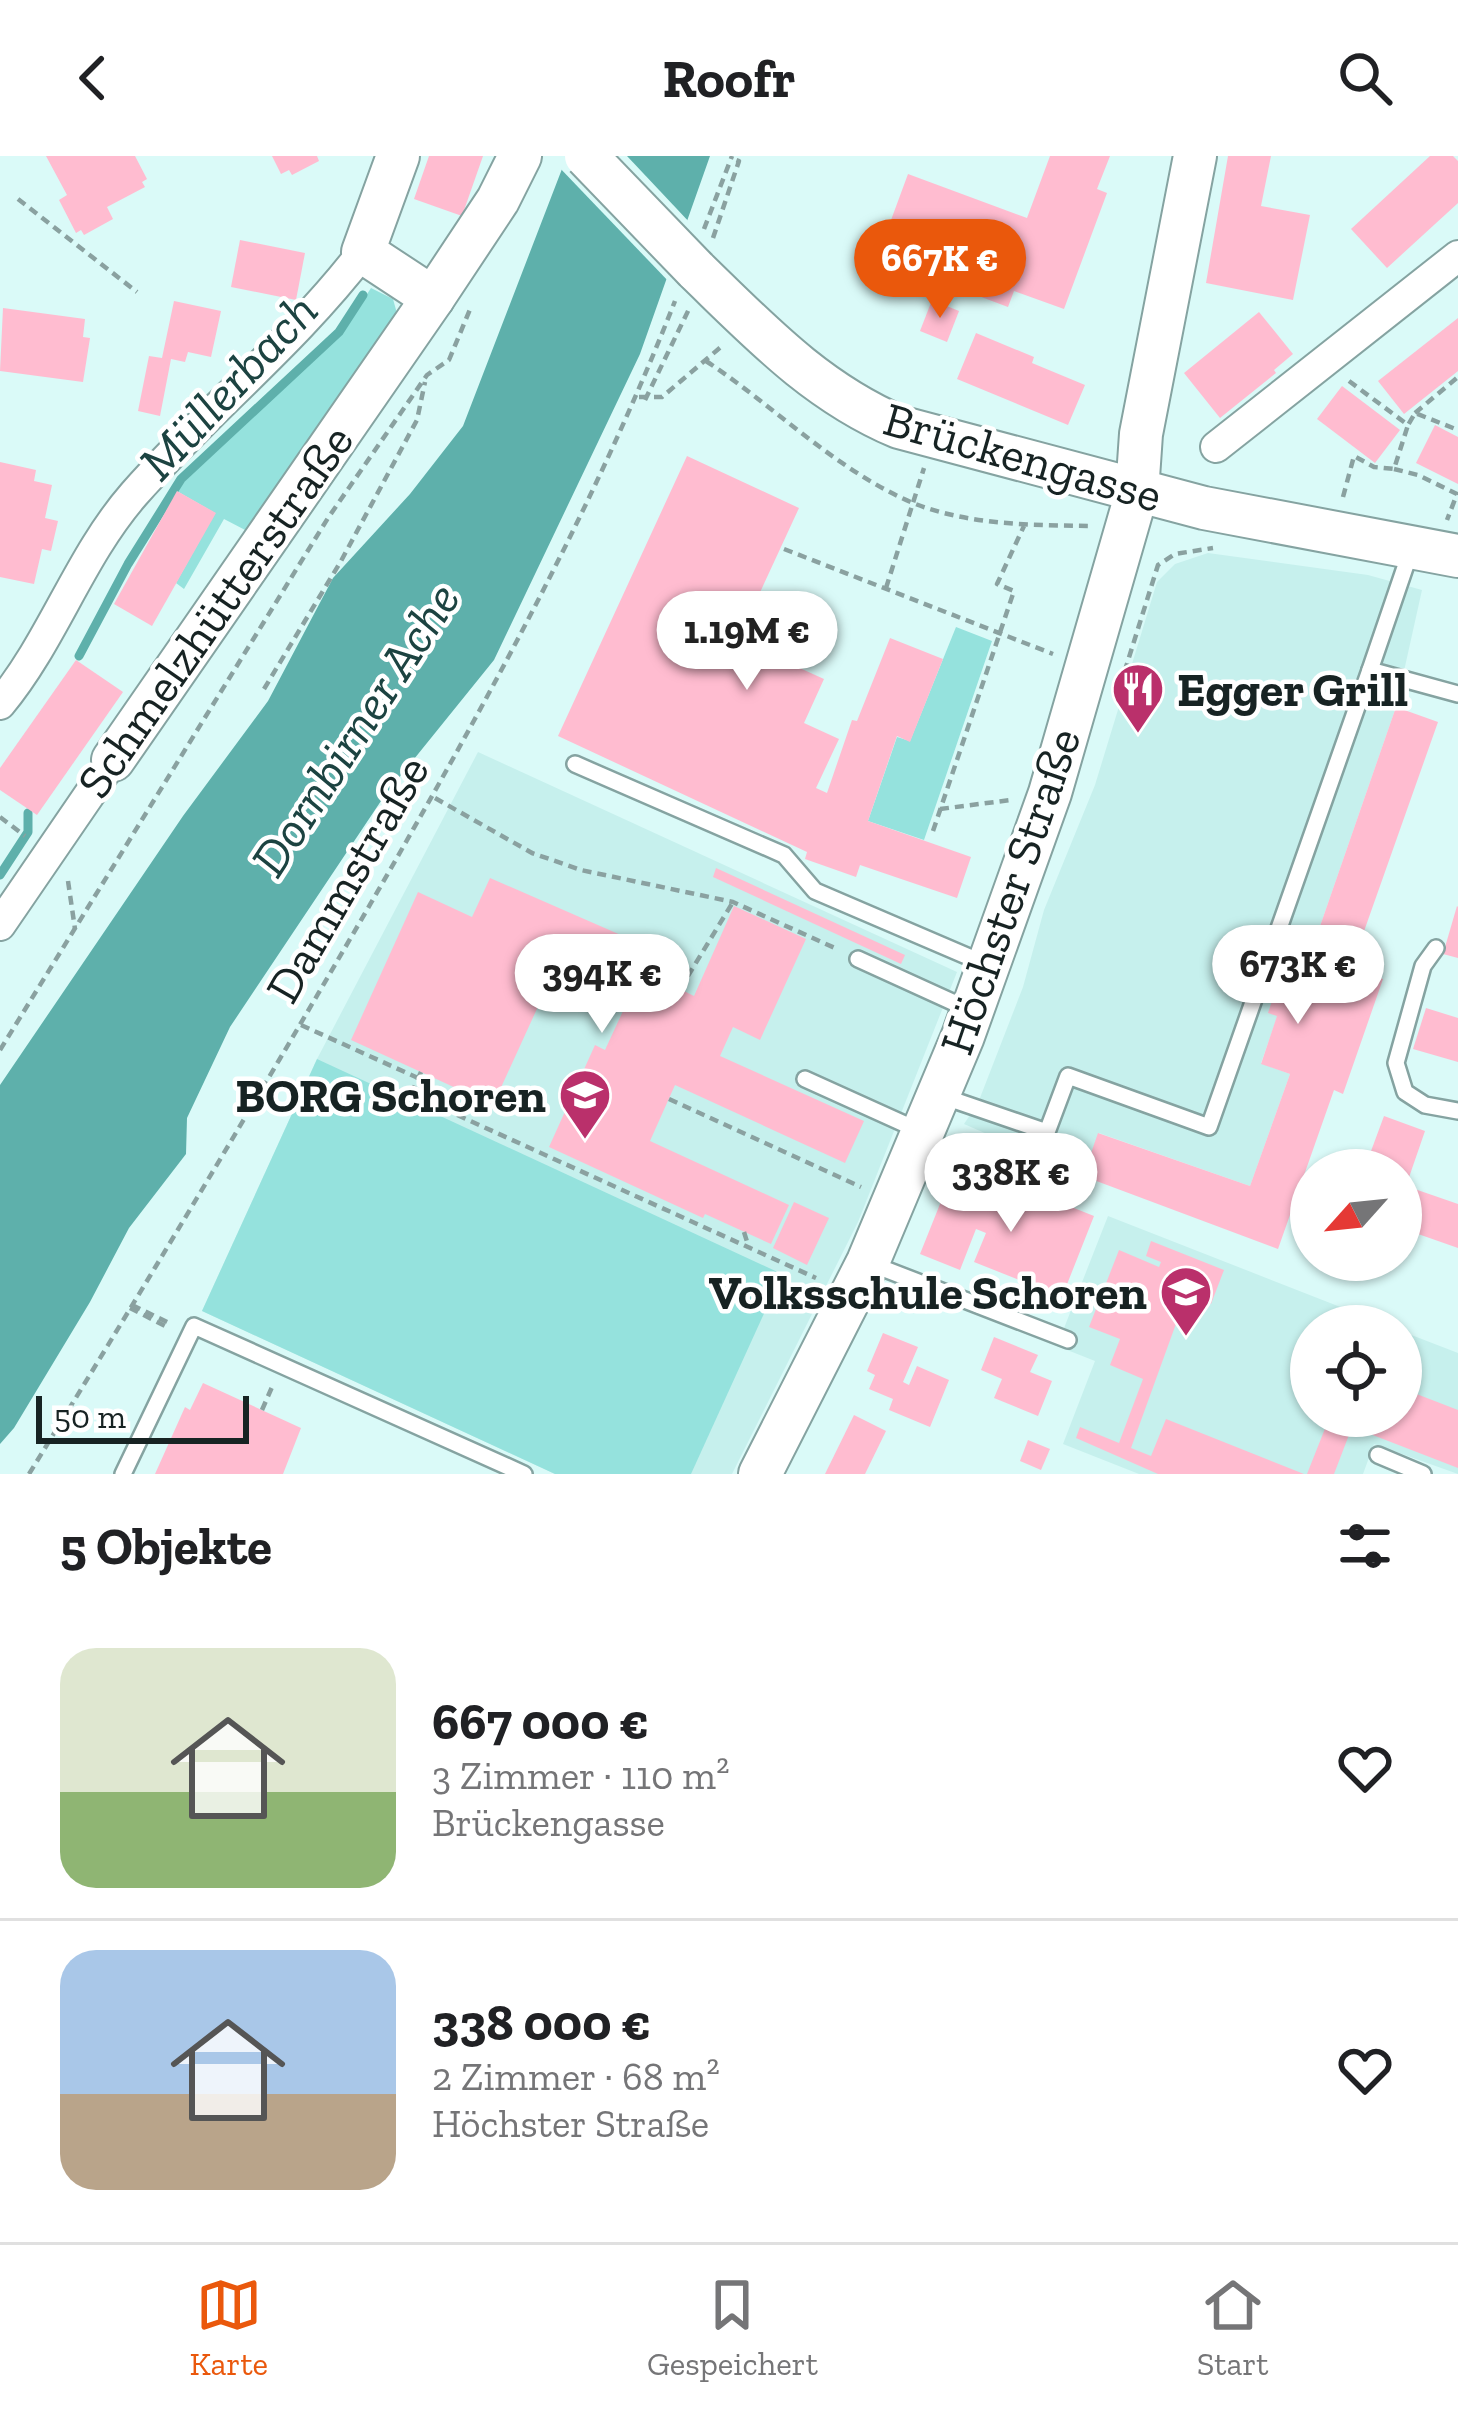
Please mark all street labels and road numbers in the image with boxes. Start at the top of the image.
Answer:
street label: Brückengasse [877,390,1169,524]
street label: Schmelzhütterstraße [65,414,365,808]
street label: Höchster Straße [928,720,1092,1062]
street label: Dammstraße [253,745,441,1013]

